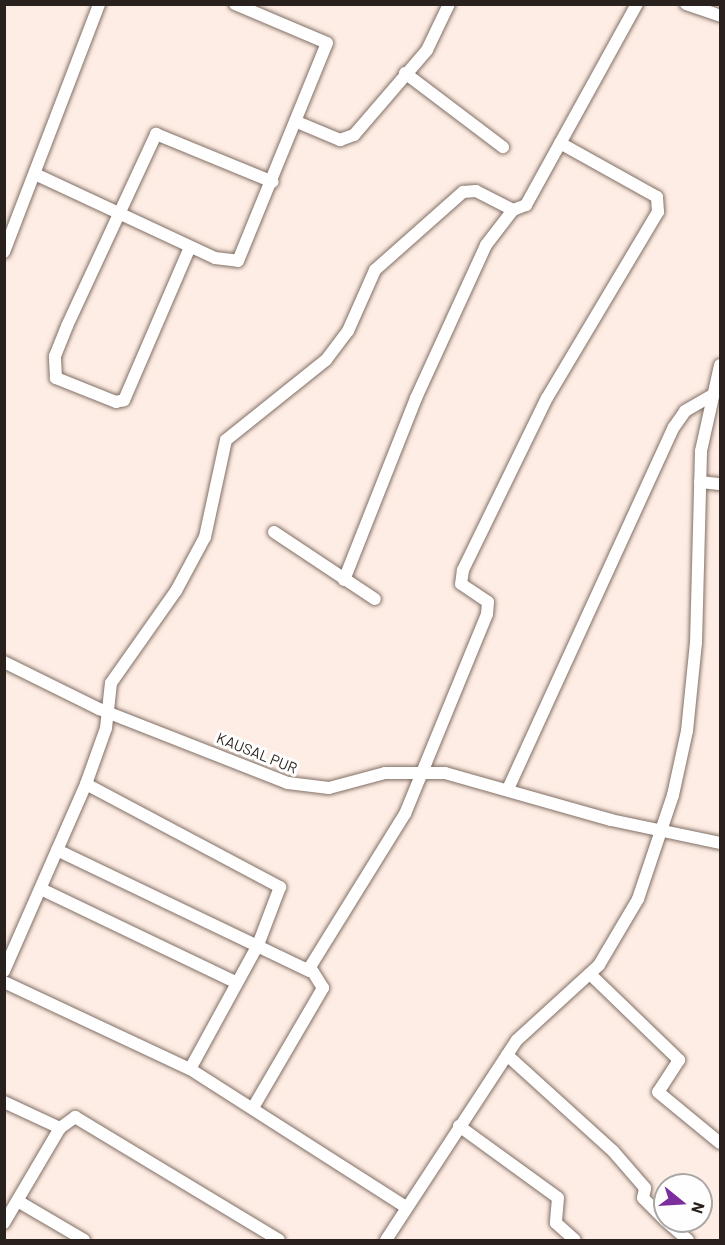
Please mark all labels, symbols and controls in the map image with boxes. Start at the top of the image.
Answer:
street label: KAUSAL PUR [214,729,300,777]
north arrow [653,1173,713,1233]
text: N [688,1200,709,1216]

